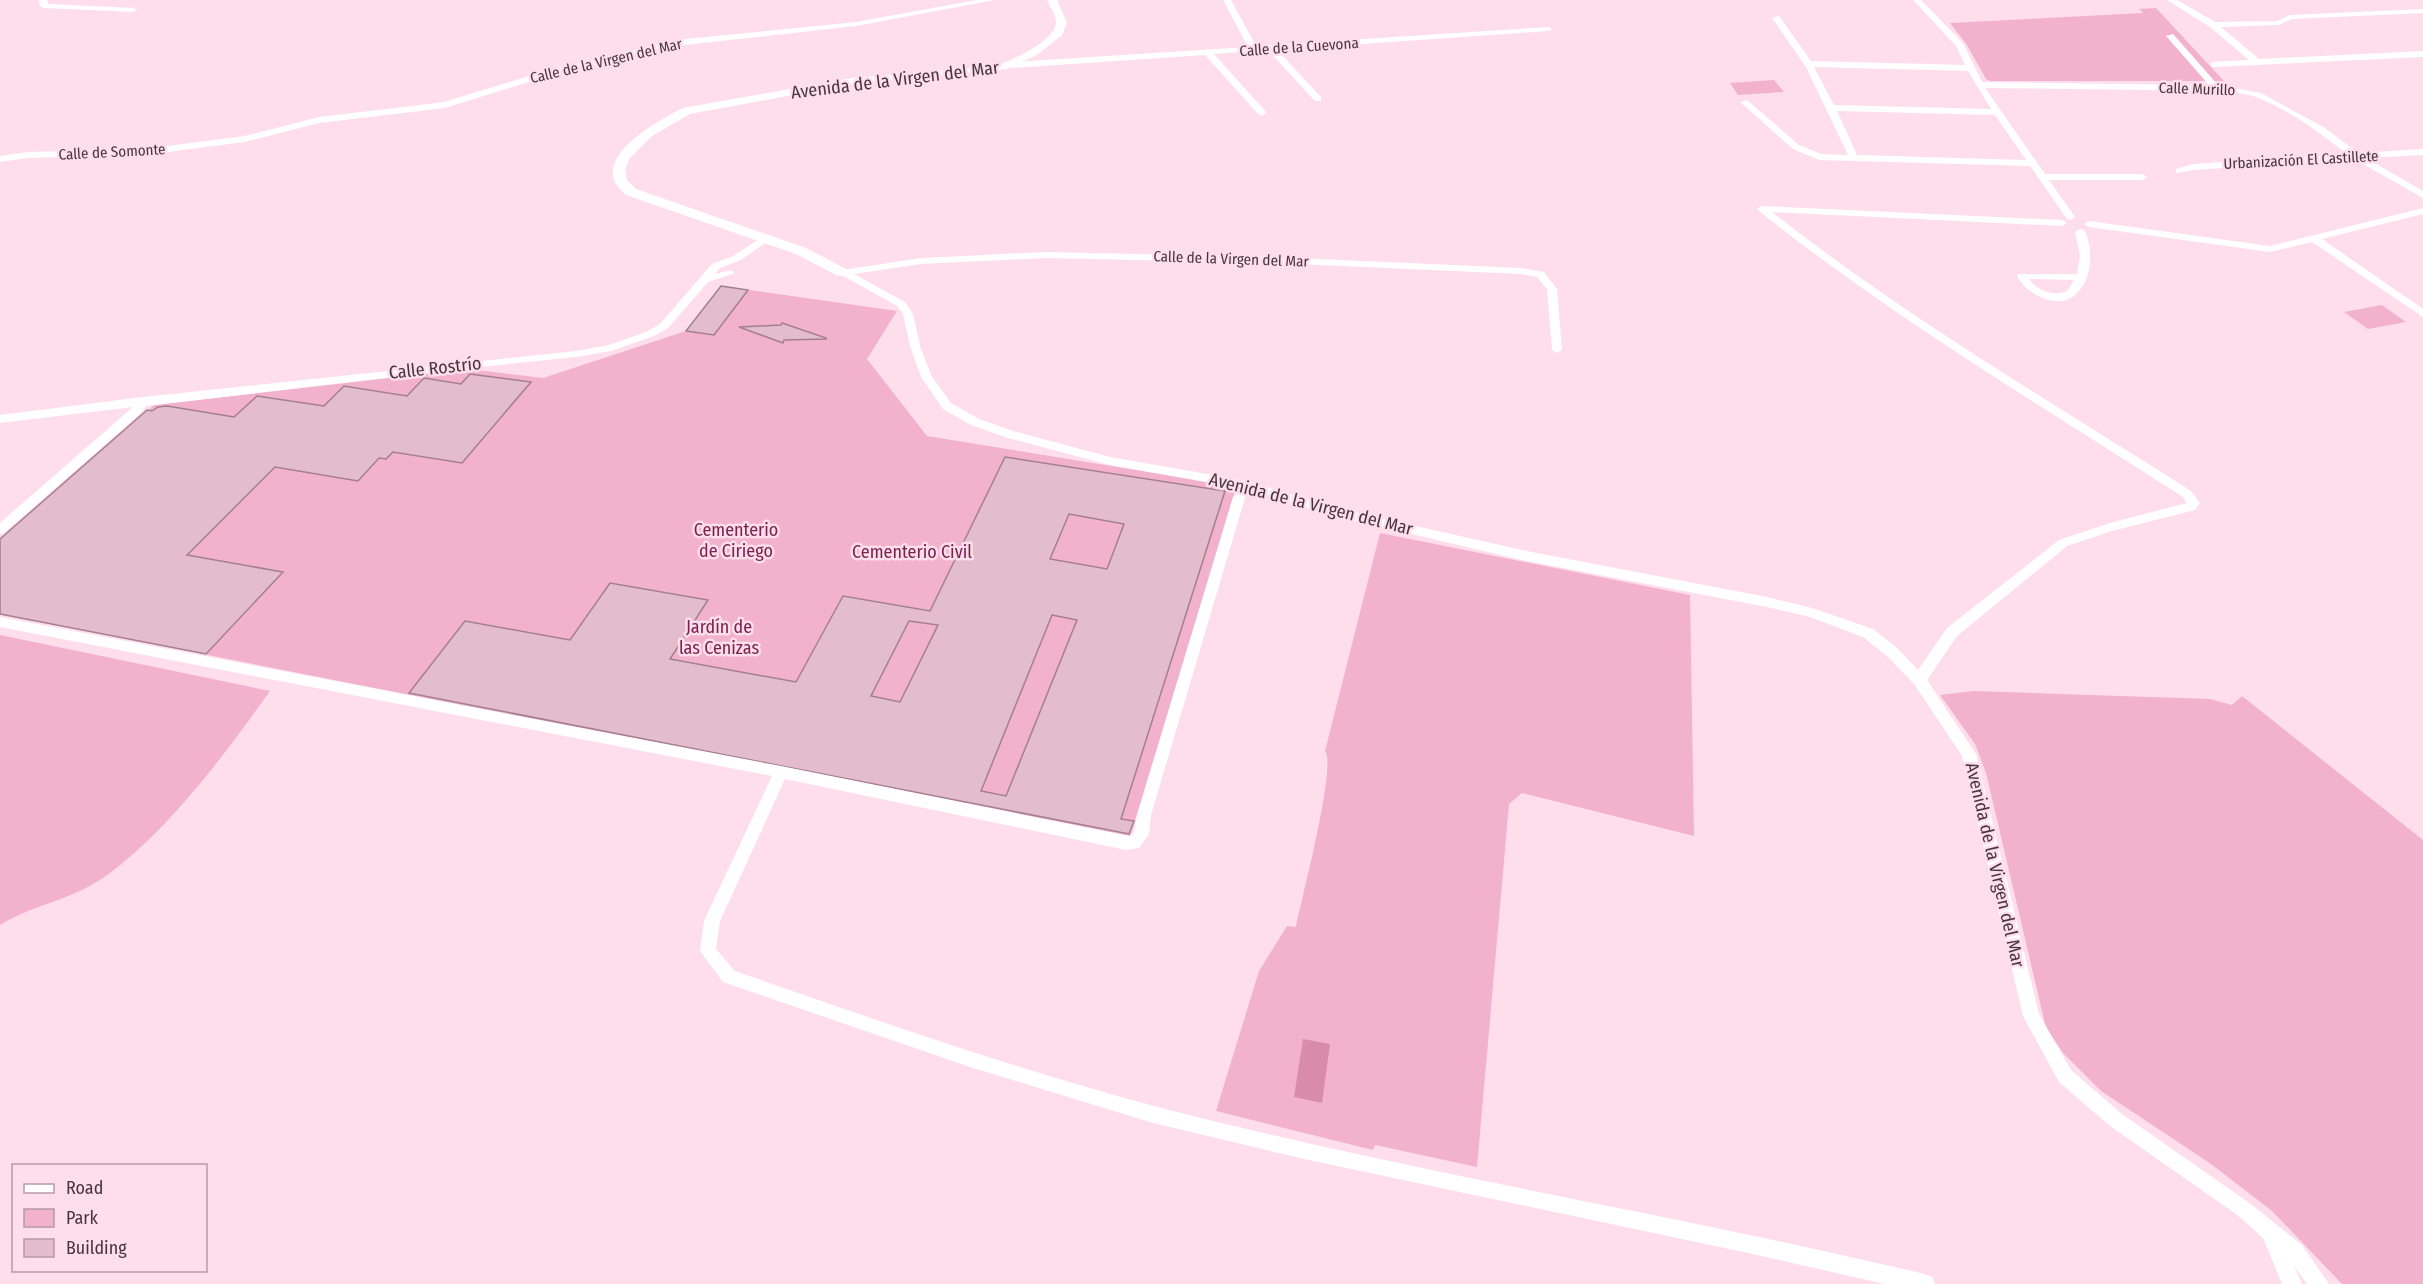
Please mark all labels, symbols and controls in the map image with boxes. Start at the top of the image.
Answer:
street label: Calle de la Cuevona [1239,34,1359,60]
street label: Calle de la Virgen del Mar [528,35,685,87]
street label: Avenida de la Virgen del Mar [790,56,1001,104]
street label: Calle Murillo [2158,79,2236,99]
street label: Calle de Somonte [58,140,166,164]
street label: Urbanización El Castillete [2223,147,2379,173]
street label: Calle de la Virgen del Mar [1153,247,1310,271]
street label: Calle Rostrío [388,352,482,384]
street label: Avenida de la Virgen del Mar [1207,468,1416,540]
park label: Cementerio de Ciriego [694,519,778,562]
park label: Cementerio Civil [852,541,972,563]
park label: Jardín de las Cenizas [679,616,759,659]
street label: Avenida de la Virgen del Mar [1961,760,2029,970]
legend [12,1164,207,1272]
text: Road [66,1177,103,1199]
text: Park [66,1207,99,1229]
text: Building [66,1237,127,1259]

